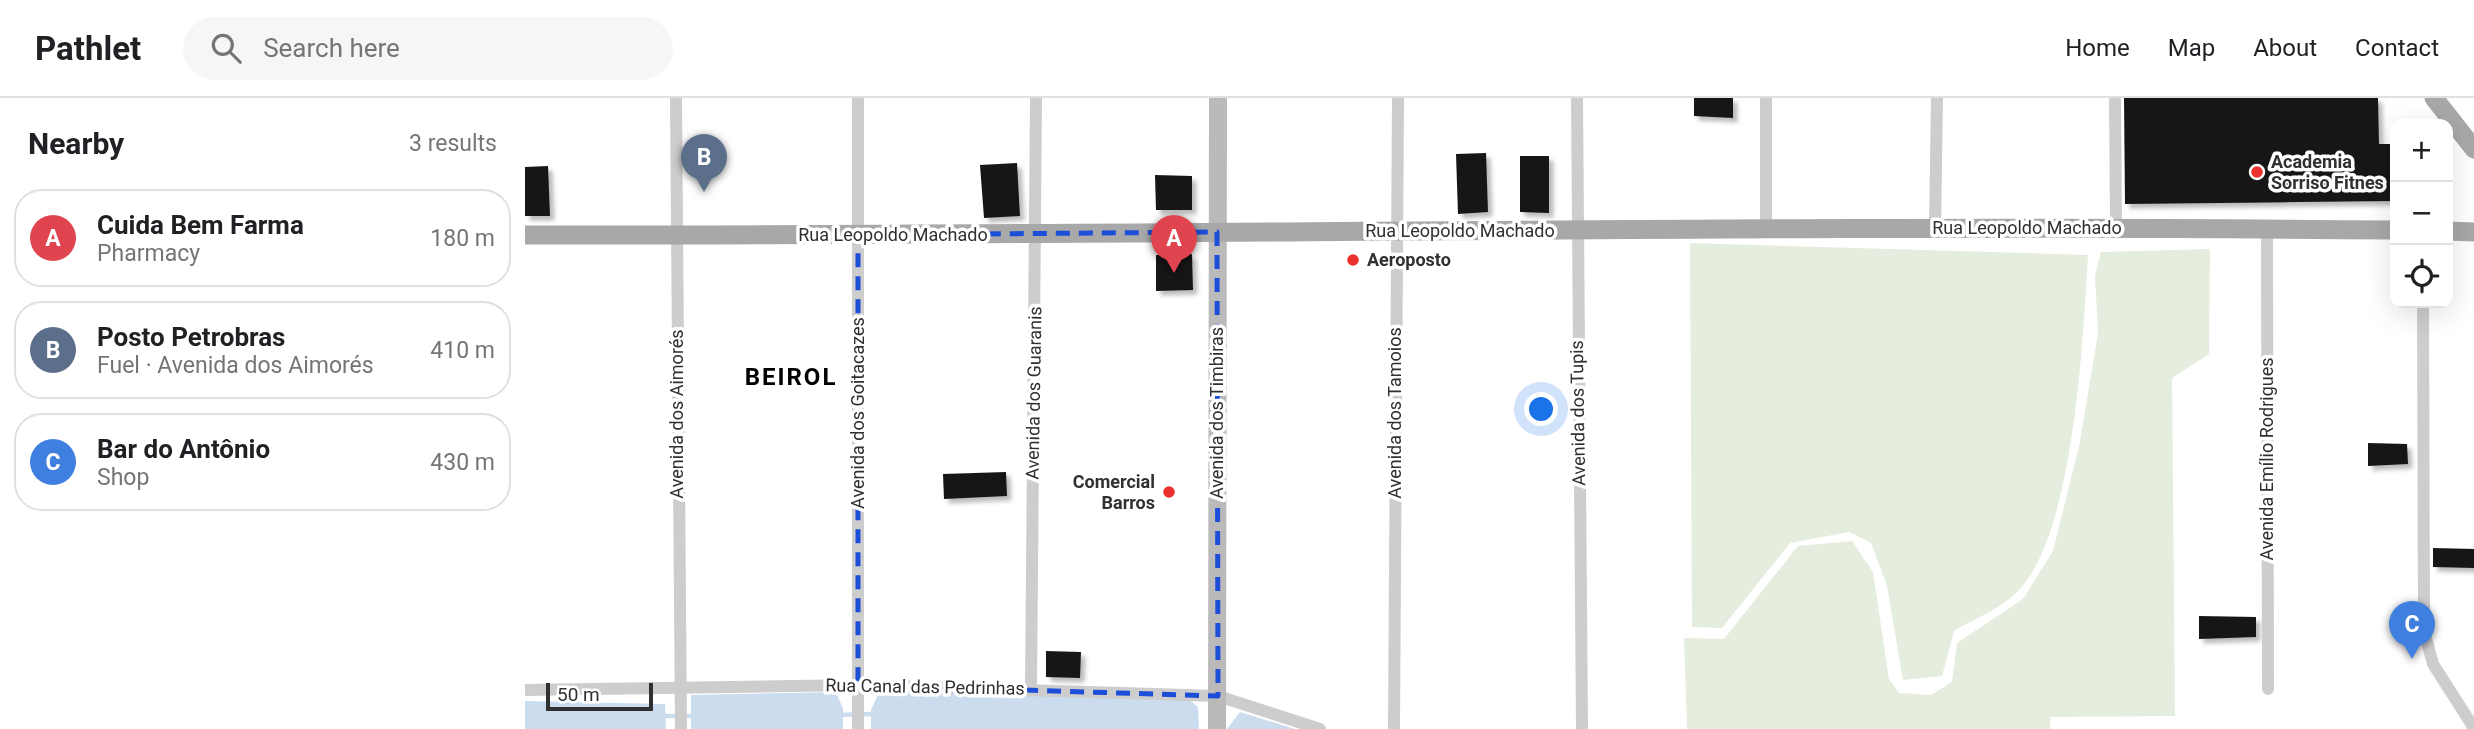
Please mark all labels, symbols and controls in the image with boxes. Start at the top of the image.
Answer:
search box [183,17,673,80]
text: Pathlet [35,29,141,68]
icon: search [207,29,245,67]
text: Search here [263,33,400,63]
text: Home [2065,34,2130,62]
text: Map [2168,34,2215,62]
text: About [2253,34,2317,62]
text: Contact [2355,34,2439,62]
map controls [2390,119,2453,308]
button: + [2390,119,2453,182]
text: Nearby [28,126,124,161]
text: 3 results [409,130,497,157]
pin: B [681,134,727,192]
place label: Academia Sorriso Fitnes [2271,151,2384,193]
marker: Academia Sorriso Fitnes [2249,164,2265,180]
button: − [2390,182,2453,245]
text: Cuida Bem Farma [97,210,304,240]
pin: A [1151,215,1197,273]
street label: Rua Leopoldo Machado [1932,217,2122,238]
street label: Rua Leopoldo Machado [1365,220,1555,241]
street label: Rua Leopoldo Machado [798,224,988,245]
text: A [45,225,61,252]
text: 180 m [430,225,495,252]
text: Pharmacy [97,240,200,267]
button: locate [2390,245,2453,308]
place label: Aeroposto [1367,249,1451,270]
marker: Aeroposto [1345,252,1361,268]
street label: Avenida dos Guaranis [1021,306,1046,480]
street label: Avenida dos Goitacazes [847,317,868,509]
text: Posto Petrobras [97,322,285,352]
street label: Avenida dos Timbiras [1206,327,1227,499]
street label: Avenida dos Tamoios [1384,327,1405,499]
street label: Avenida dos Aimorés [666,329,687,499]
text: B [46,337,60,364]
text: 410 m [430,337,495,364]
street label: Avenida dos Tupis [1566,340,1589,486]
text: Fuel · Avenida dos Aimorés [97,352,374,379]
street label: Avenida Emílio Rodrigues [2256,358,2277,560]
district label: BEIROL [745,363,837,391]
your location [1524,392,1558,426]
text: Bar do Antônio [97,434,270,464]
text: C [45,449,61,476]
text: 430 m [430,449,495,476]
text: Shop [97,464,149,491]
place label: Comercial Barros [1073,471,1155,513]
marker: Comercial Barros [1161,484,1177,500]
pin: C [2389,601,2435,659]
street label: Rua Canal das Pedrinhas [825,674,1025,699]
scale bar [546,680,653,712]
text: 50 m [557,683,600,706]

